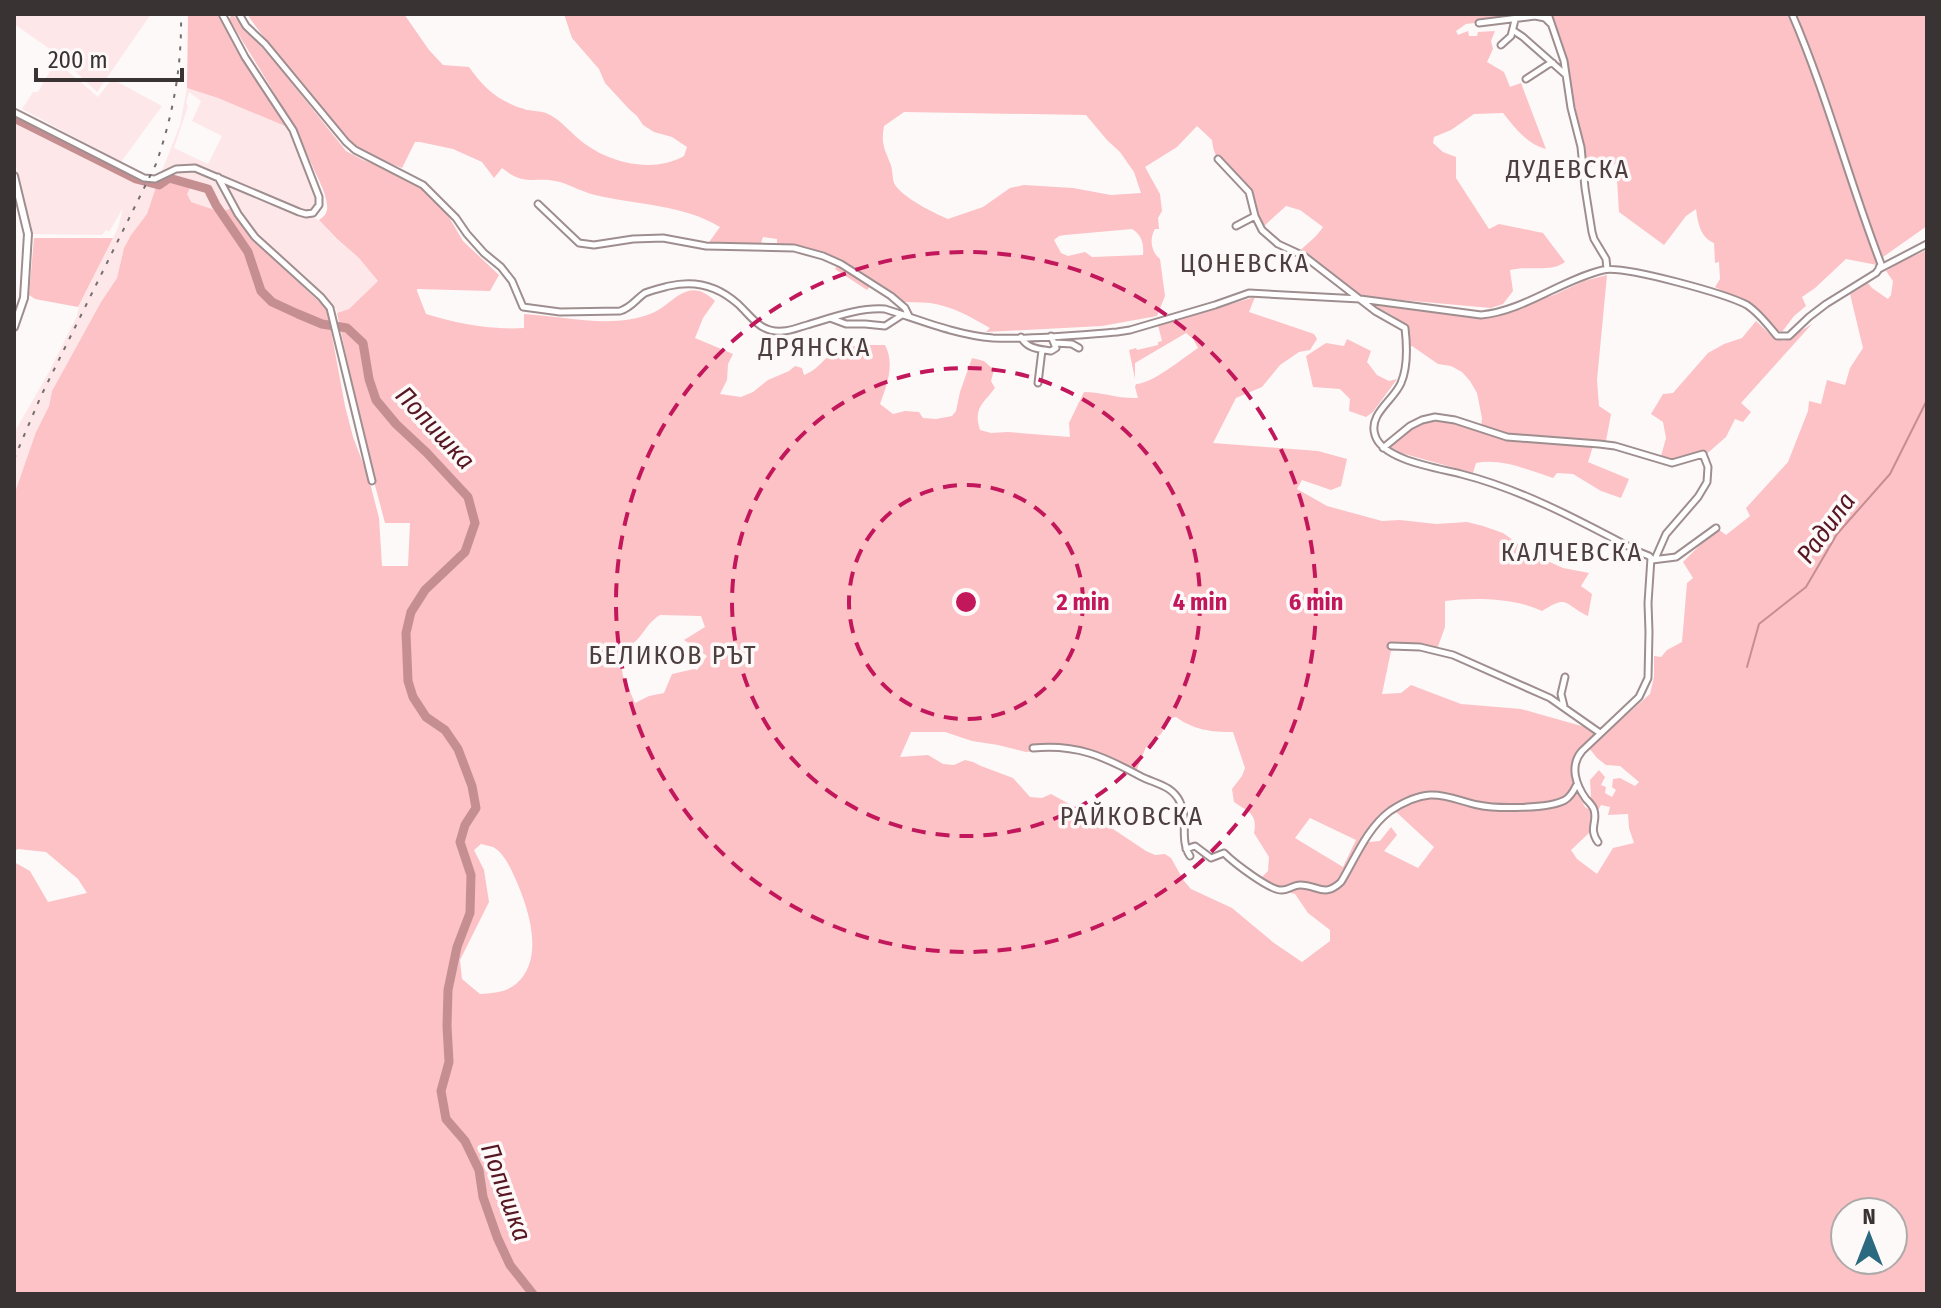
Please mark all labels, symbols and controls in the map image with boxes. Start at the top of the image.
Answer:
scale bar [36,32,182,82]
text: 200 m [48,46,108,74]
district label: ДУДЕВСКА [1505,154,1630,185]
district label: ЦОНЕВСКА [1180,248,1310,279]
district label: ДРЯНСКА [758,332,871,363]
water label: Попишка [389,380,481,476]
water label: Радила [1790,487,1862,569]
district label: КАЛЧЕВСКА [1501,537,1643,568]
centre of rings [952,588,980,616]
text: 2 min [1055,588,1110,616]
text: 4 min [1173,588,1227,616]
text: 6 min [1289,588,1343,616]
district label: БЕЛИКОВ РЪТ [589,640,757,671]
district label: РАЙКОВСКА [1060,801,1204,832]
water label: Попишка [474,1139,538,1245]
north arrow [1829,1196,1909,1276]
text: N [1862,1203,1876,1230]

